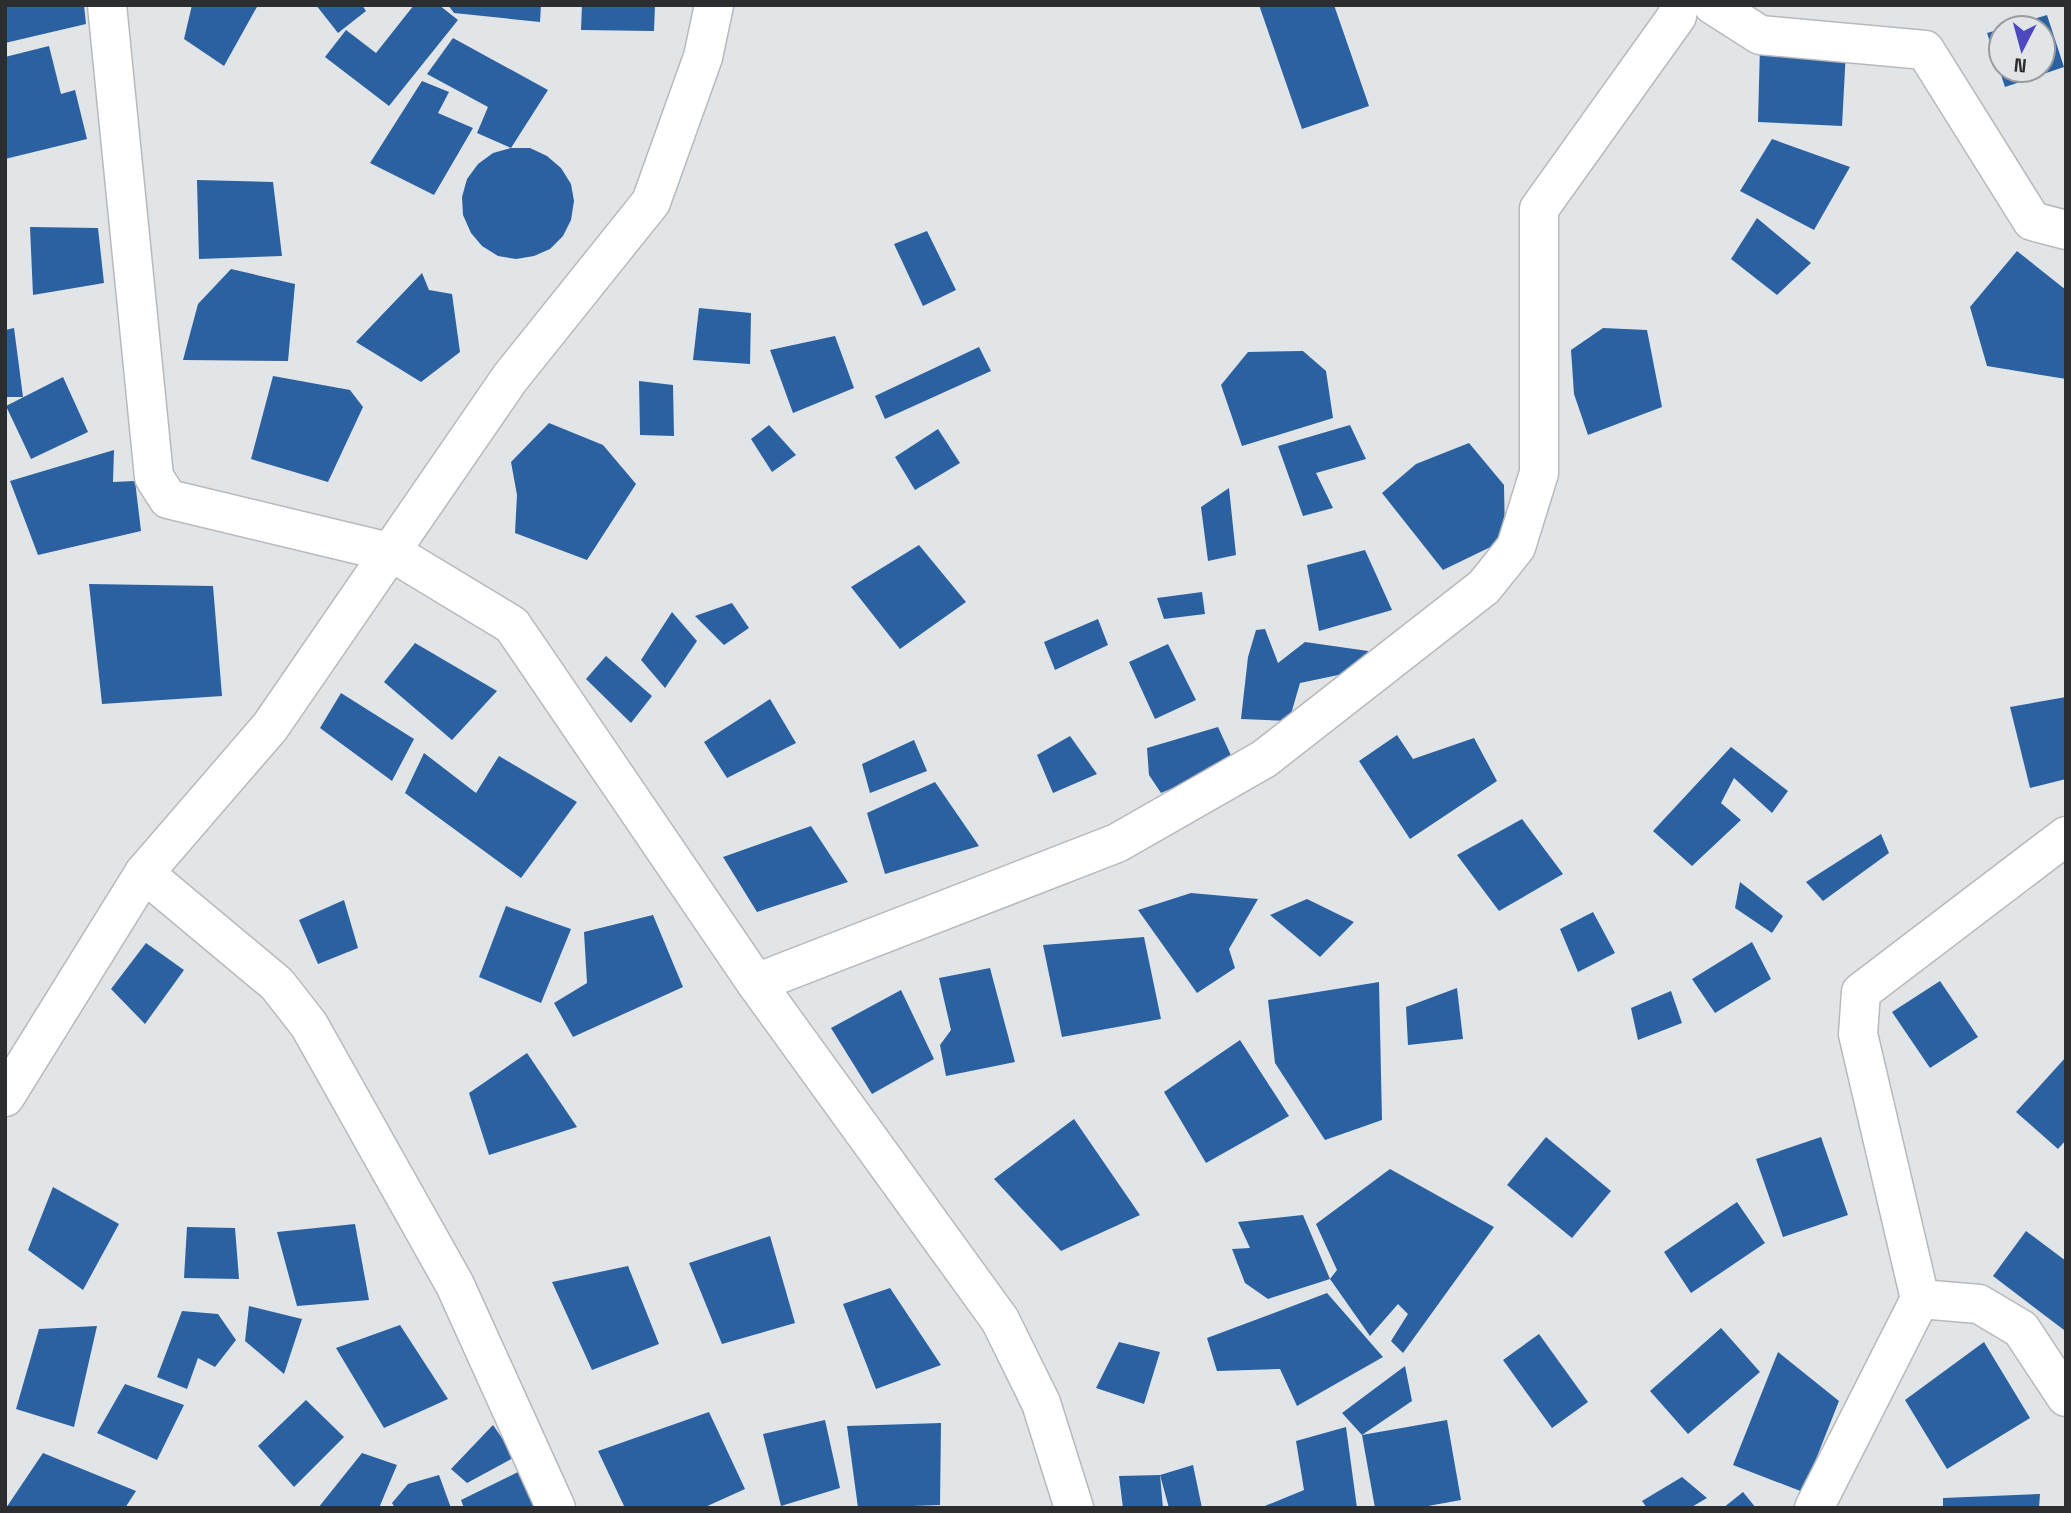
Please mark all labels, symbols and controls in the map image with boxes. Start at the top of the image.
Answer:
north arrow [1987,14,2057,84]
text: N [2013,52,2028,79]

